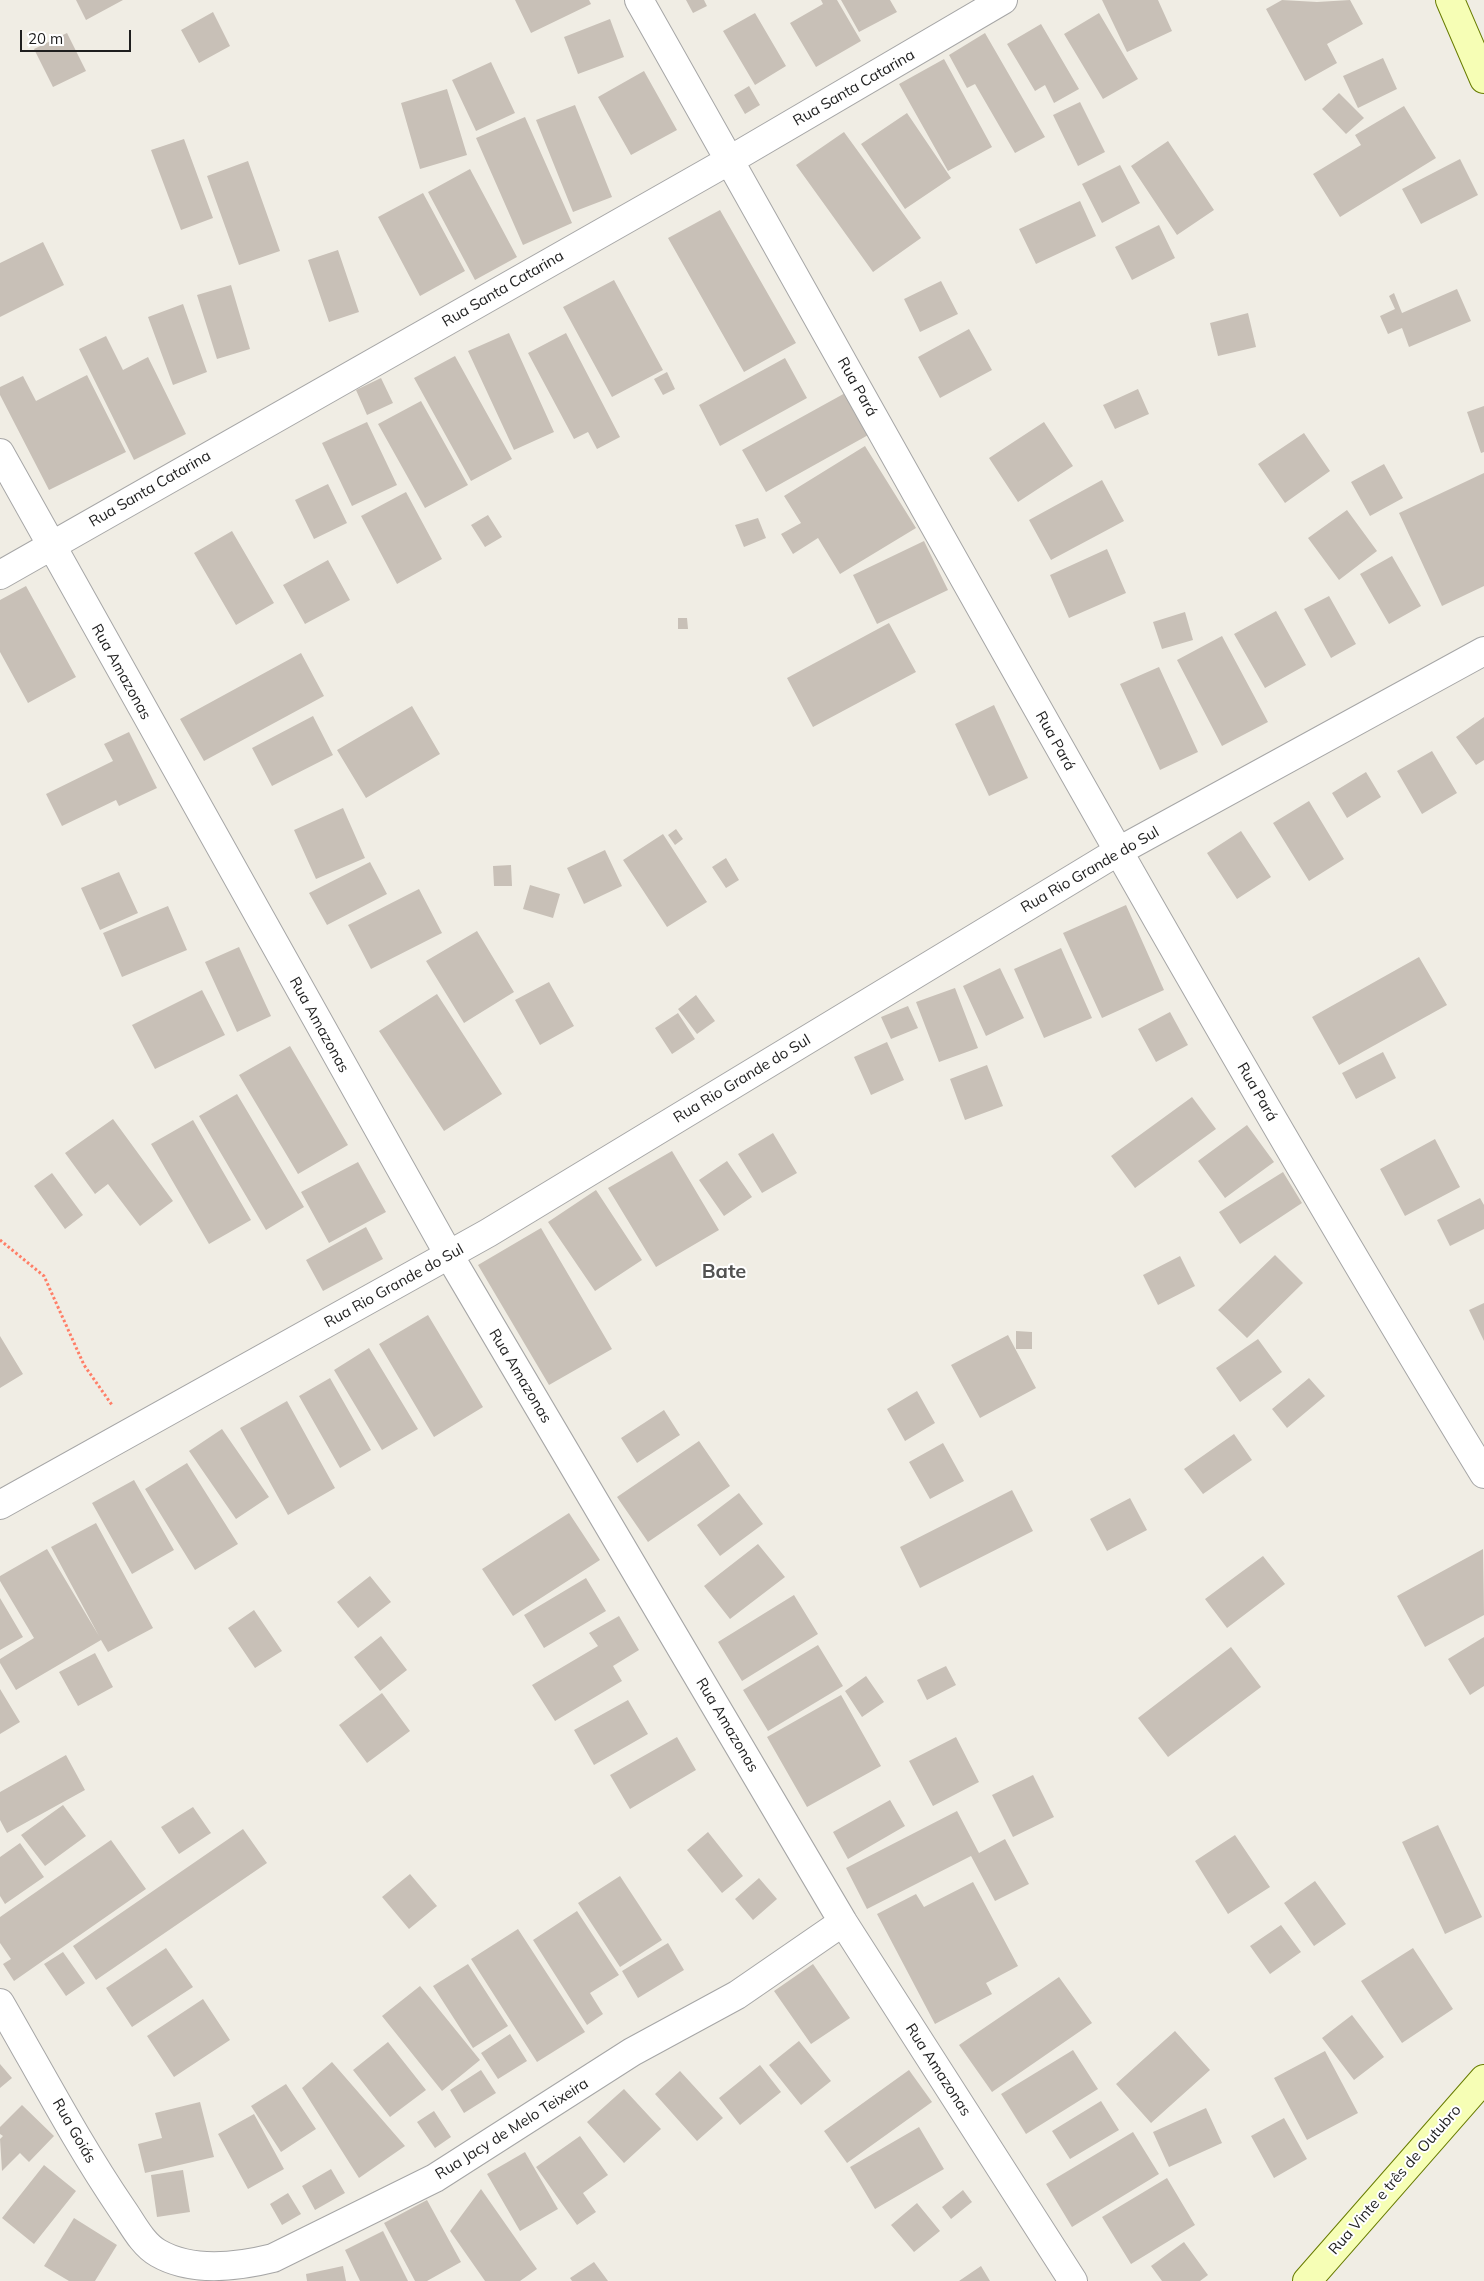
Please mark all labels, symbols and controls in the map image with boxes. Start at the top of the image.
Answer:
scale bar [22,20,134,52]
text: 20 m [28,29,63,48]
street label: Rua Santa Catarina [790,46,918,130]
street label: Rua Santa Catarina [439,247,567,331]
street label: Rua Pará [833,354,881,420]
street label: Rua Santa Catarina [86,447,214,531]
street label: Rua Amazonas [87,621,155,723]
street label: Rua Pará [1031,708,1079,774]
street label: Rua Rio Grande do Sul [1018,823,1162,917]
street label: Rua Amazonas [285,974,353,1076]
street label: Rua Rio Grande do Sul [670,1031,814,1127]
street label: Rua Pará [1233,1059,1281,1125]
street label: Rua Rio Grande do Sul [321,1240,467,1332]
district label: Bate [702,1260,746,1284]
street label: Rua Amazonas [485,1326,555,1426]
street label: Rua Amazonas [692,1675,762,1775]
street label: Rua Amazonas [901,2020,975,2120]
street label: Rua Jacy de Melo Teixeira [432,2074,592,2184]
street label: Rua Goiás [48,2096,100,2166]
street label: Rua Vinte e três de Outubro [1325,2102,1465,2258]

